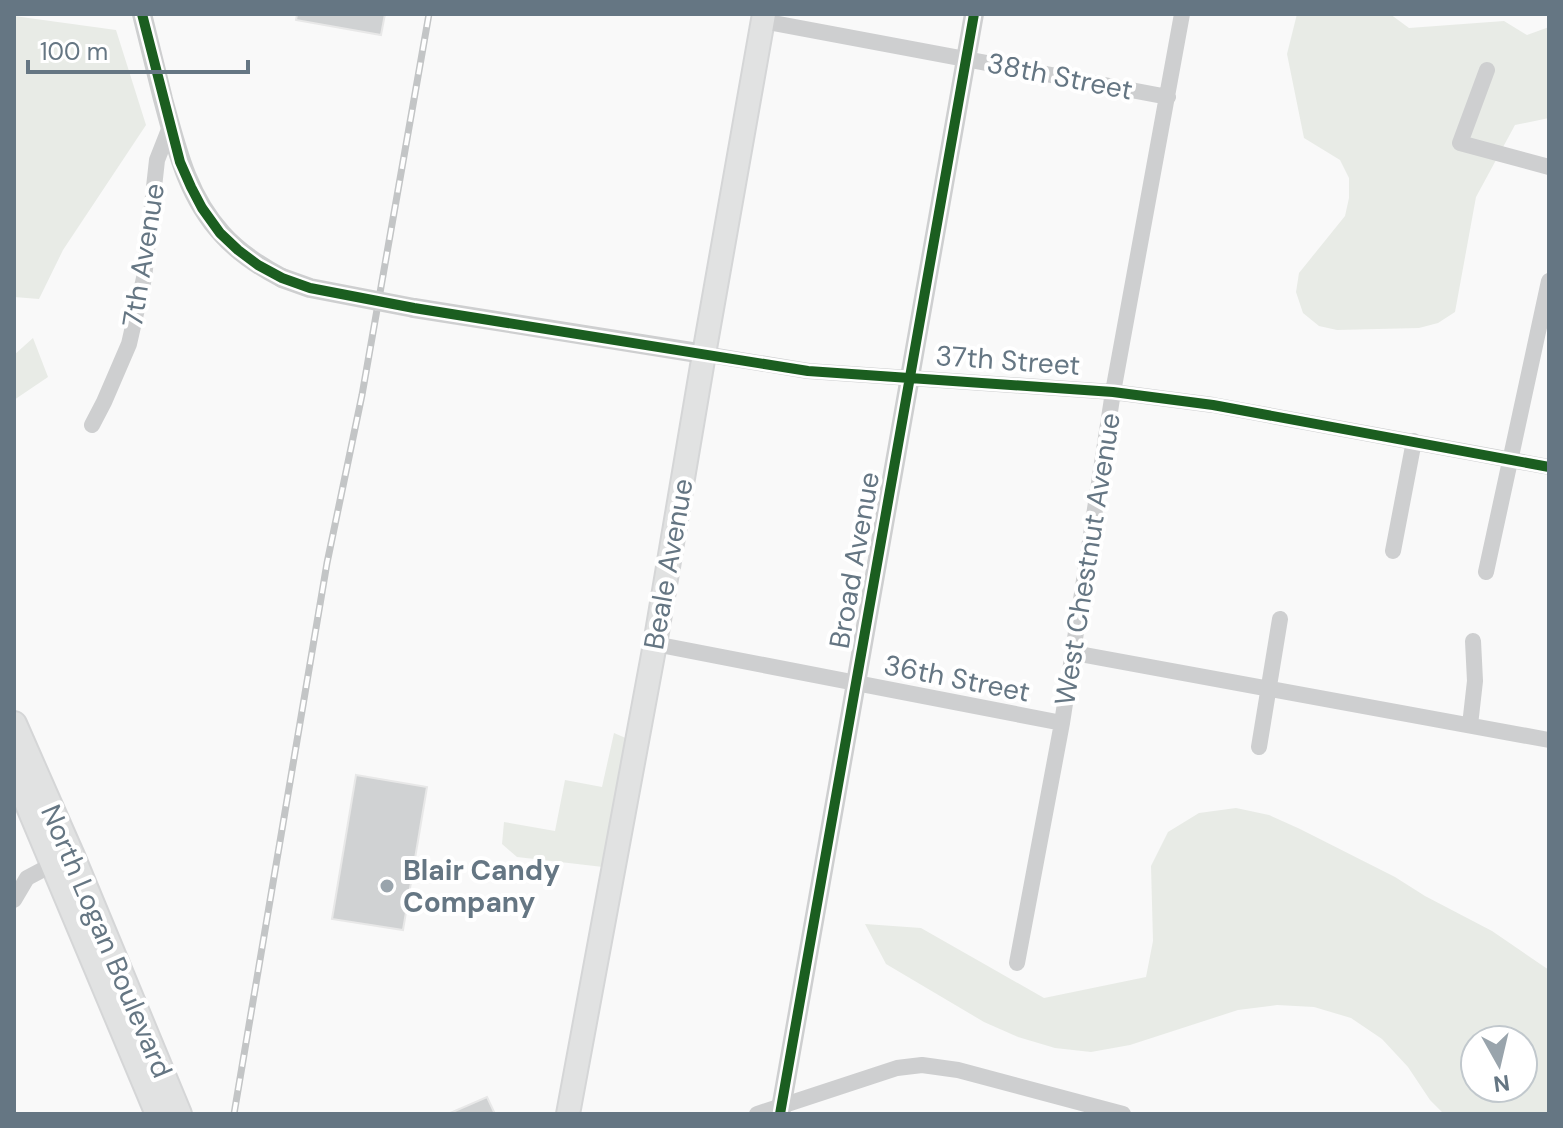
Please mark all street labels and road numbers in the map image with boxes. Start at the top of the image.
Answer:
street label: 38th Street [984,44,1136,109]
street label: 7th Avenue [114,181,173,329]
street label: 37th Street [934,337,1082,384]
street label: West Chestnut Avenue [1046,410,1129,708]
street label: Broad Avenue [821,469,888,651]
street label: Beale Avenue [635,476,702,652]
street label: 36th Street [881,646,1033,711]
street label: North Logan Boulevard [32,799,181,1083]

